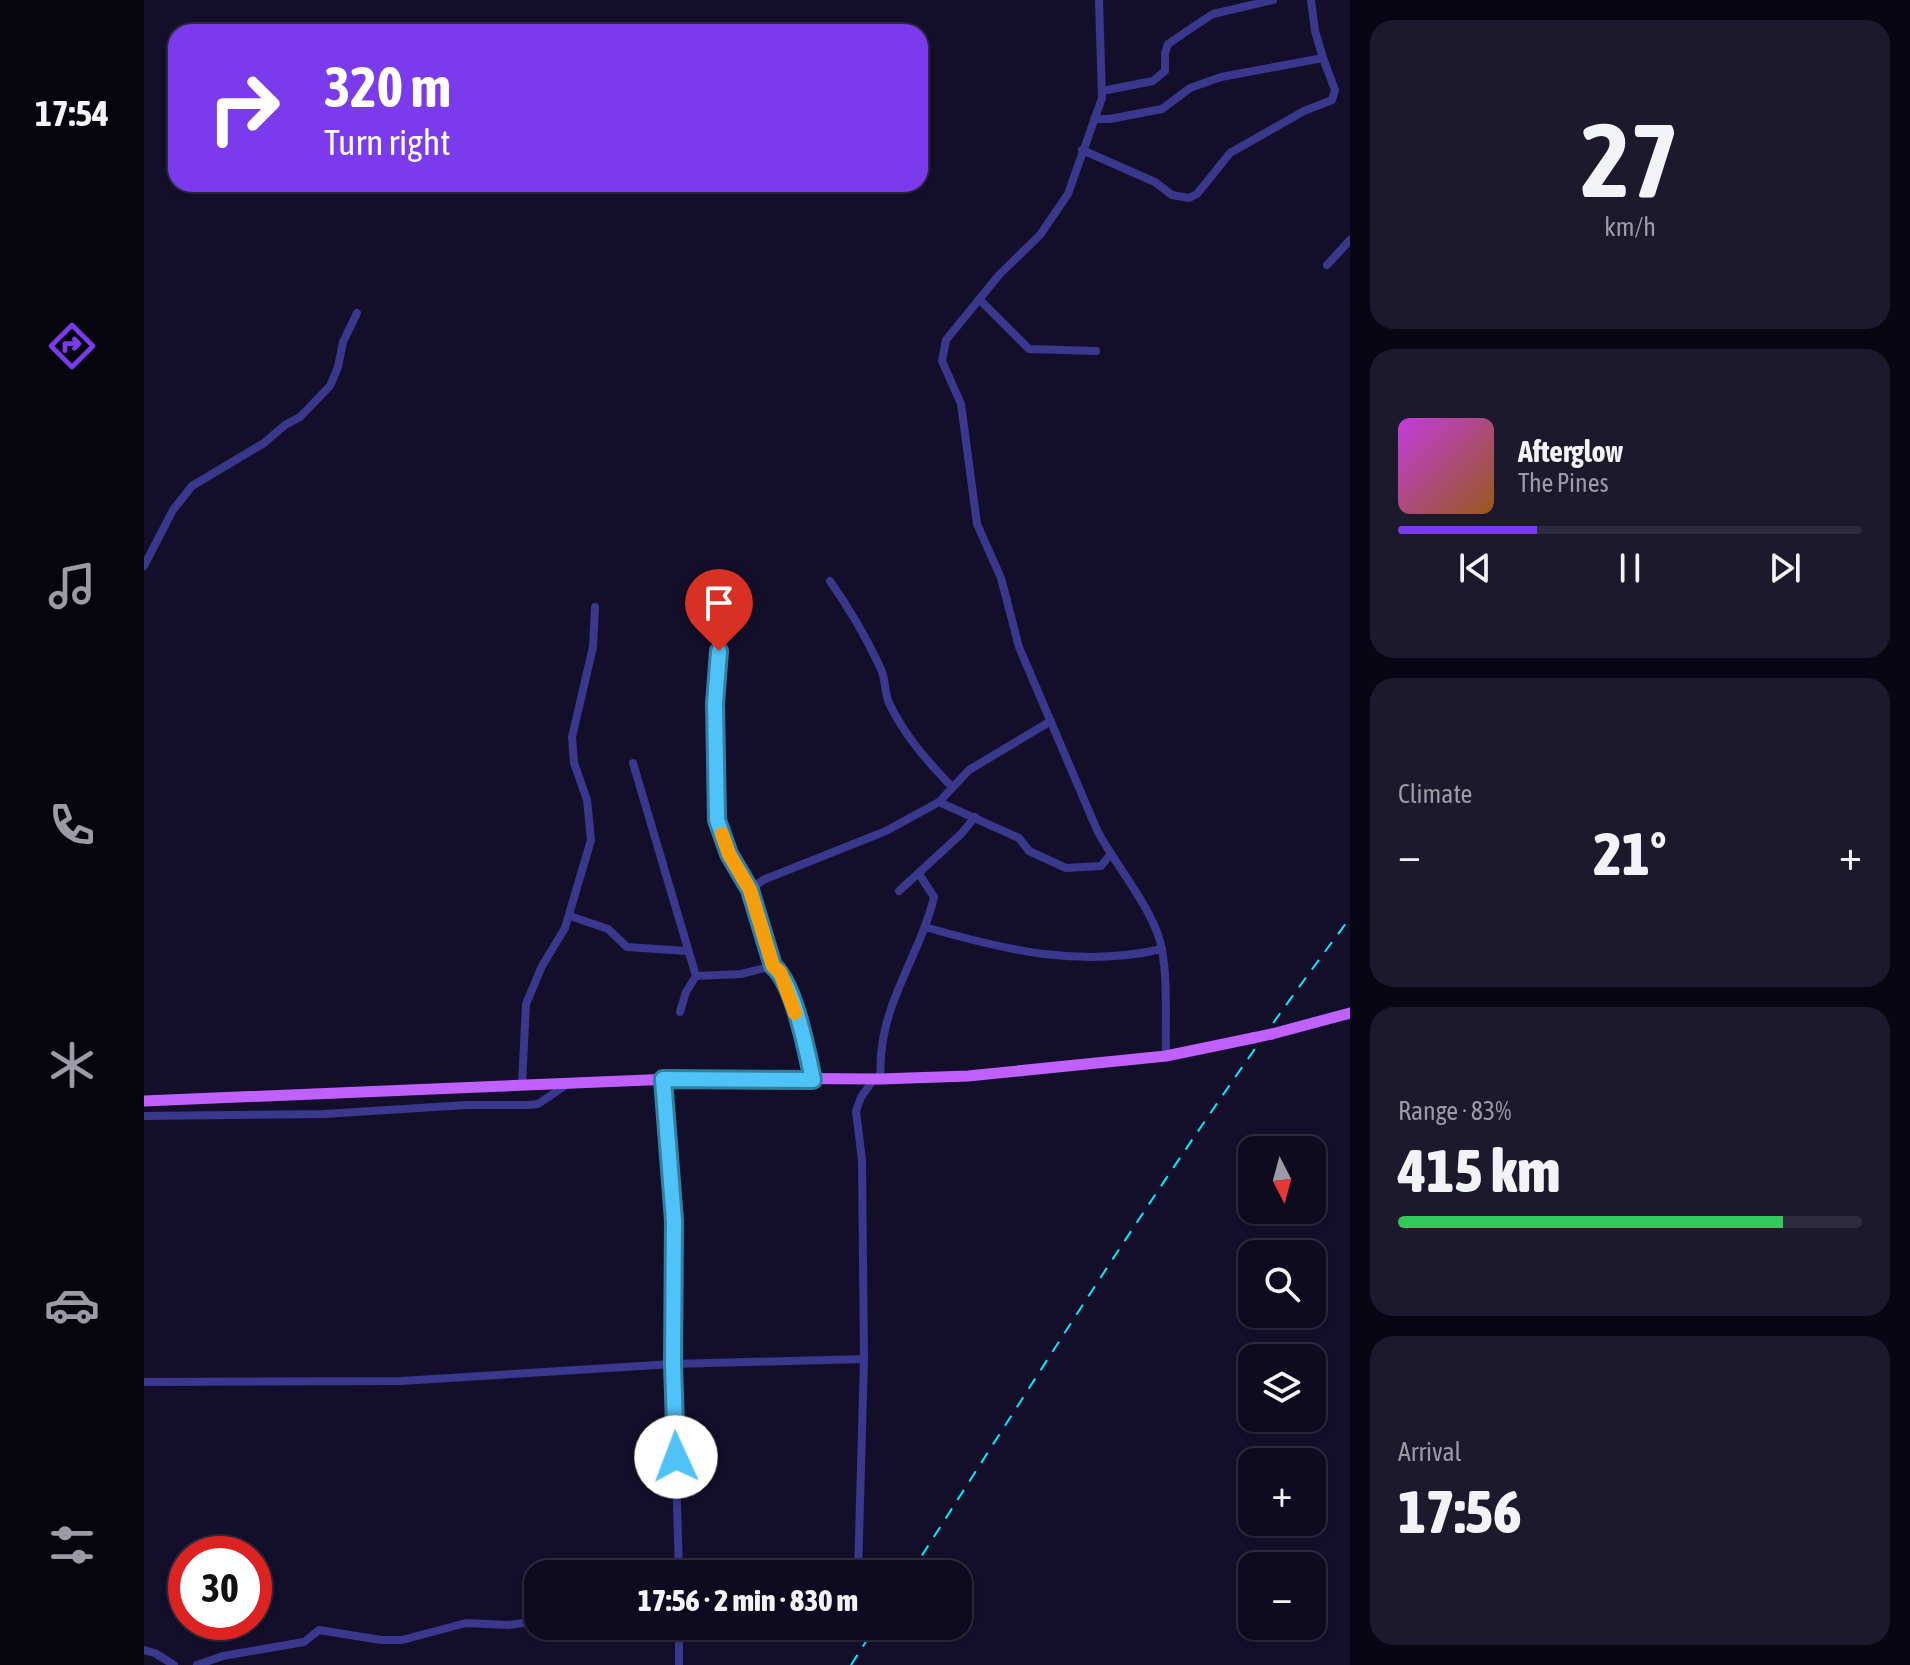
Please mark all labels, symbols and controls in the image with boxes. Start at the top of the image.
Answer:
text: 320 m [324,55,451,119]
icon: right [192,56,296,160]
text: 17:54 [35,92,109,134]
text: 27 [1581,100,1679,219]
text: Turn right [324,121,451,163]
text: km/h [1604,212,1656,242]
icon: directions [44,318,100,374]
text: Afterglow [1518,434,1623,468]
text: The Pines [1518,468,1609,498]
icon: previous [1453,546,1497,590]
icon: pause [1608,546,1652,590]
icon: next [1763,546,1807,590]
icon: music [44,558,100,614]
pin [685,569,753,651]
icon: arrive [697,581,741,625]
text: Climate [1398,779,1472,809]
icon: phone [44,797,100,853]
text: 21° [1594,819,1666,888]
text: − [1398,829,1421,879]
text: + [1839,829,1862,879]
icon: climate [44,1037,100,1093]
text: Range · 83% [1398,1096,1511,1126]
north arrow [1238,1136,1326,1224]
map controls [1238,1136,1326,1640]
text: 415 km [1398,1136,1560,1205]
button: search [1238,1240,1326,1328]
icon: car [44,1277,100,1333]
button: layers [1238,1344,1326,1432]
position arrow [634,1415,718,1499]
text: Arrival [1398,1437,1462,1467]
button: + [1238,1448,1326,1536]
text: 17:56 [1398,1477,1521,1546]
icon: filters [44,1517,100,1573]
speed limit sign: 30 [168,1536,272,1640]
button: − [1238,1552,1326,1640]
text: 17:56 · 2 min · 830 m [638,1583,858,1617]

